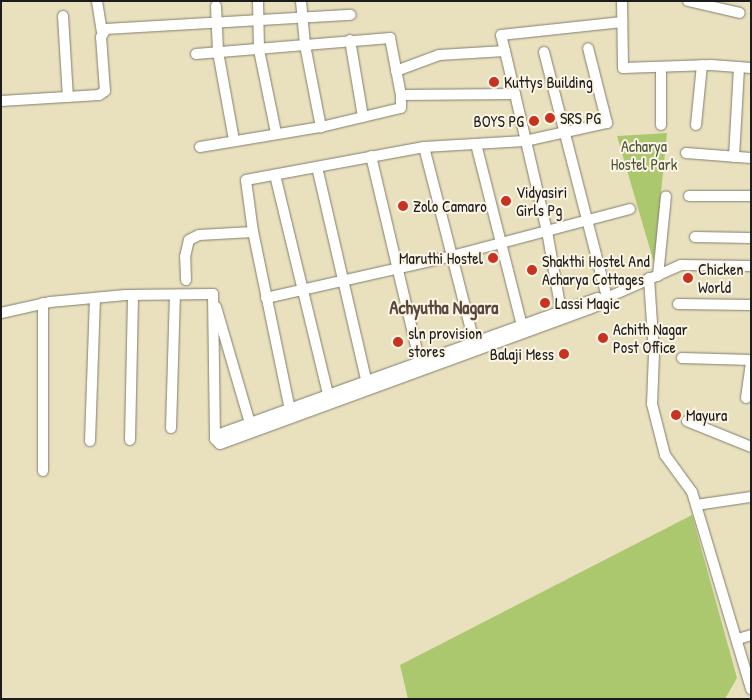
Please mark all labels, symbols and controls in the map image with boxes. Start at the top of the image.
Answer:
place label: Kuttys Building [504,72,593,92]
marker: Kuttys Building [488,76,500,88]
place label: SRS PG [560,108,601,128]
place label: BOYS PG [474,111,524,131]
marker: SRS PG [544,112,556,124]
marker: BOYS PG [528,115,540,127]
park label: Acharya Hostel Park [611,136,677,174]
place label: Vidyasiri Girls Pg [516,182,567,220]
marker: Vidyasiri Girls Pg [500,195,512,207]
place label: Zolo Camaro [413,196,487,216]
marker: Zolo Camaro [397,200,409,212]
place label: Maruthi Hostel [399,248,483,268]
place label: Shakthi Hostel And Acharya Cottages [542,251,650,289]
marker: Maruthi Hostel [487,252,499,264]
place label: Chicken World [698,259,744,297]
marker: Shakthi Hostel And Acharya Cottages [526,264,538,276]
marker: Chicken World [682,272,694,284]
place label: Lassi Magic [555,293,620,313]
district label: Achyutha Nagara [390,297,498,319]
marker: Lassi Magic [539,297,551,309]
place label: Achith Nagar Post Office [613,319,688,357]
place label: sln provision stores [408,323,482,361]
marker: Achith Nagar Post Office [597,332,609,344]
marker: sln provision stores [392,336,404,348]
place label: Balaji Mess [490,344,554,364]
marker: Balaji Mess [558,348,570,360]
place label: Mayura [686,405,727,425]
marker: Mayura [670,409,682,421]

